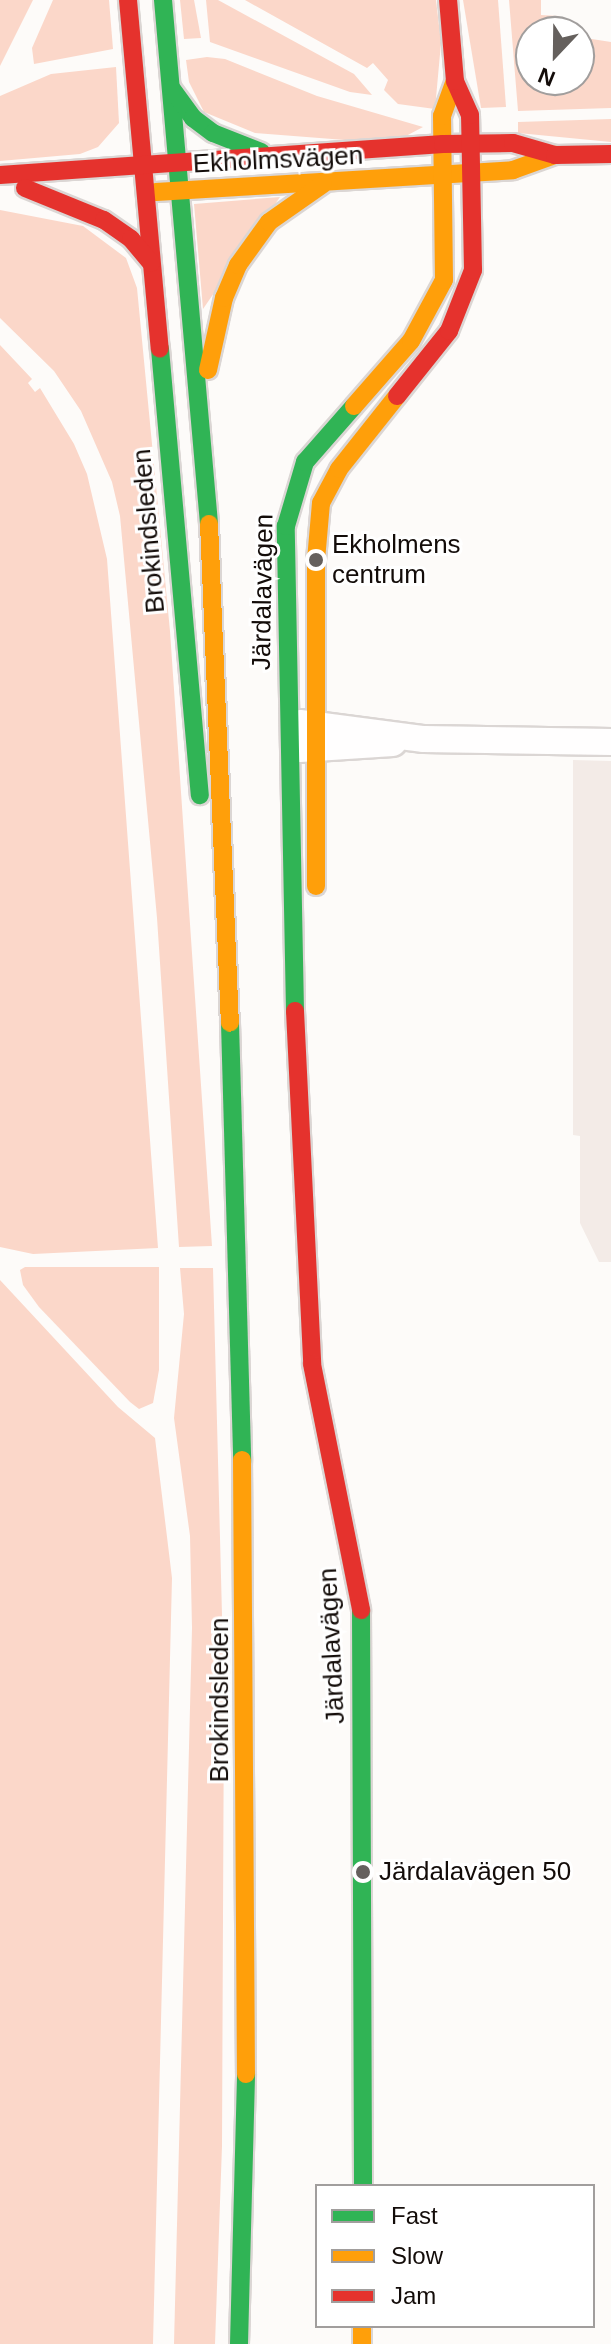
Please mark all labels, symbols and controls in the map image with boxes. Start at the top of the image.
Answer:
north arrow [515,16,595,96]
text: N [535,62,559,91]
street label: Ekholmsvägen [192,140,364,180]
street label: Brokindsleden [126,448,172,614]
street label: Järdalavägen [246,514,280,670]
place label: Ekholmens centrum [332,529,461,590]
marker: Ekholmens centrum [307,551,325,569]
street label: Järdalavägen [312,1567,352,1725]
street label: Brokindsleden [204,1618,236,1782]
place label: Järdalavägen 50 [379,1856,571,1888]
marker: Järdalavägen 50 [354,1863,372,1881]
legend [315,2184,595,2328]
text: Fast [391,2202,438,2229]
text: Slow [391,2242,443,2269]
text: Jam [391,2282,436,2309]

